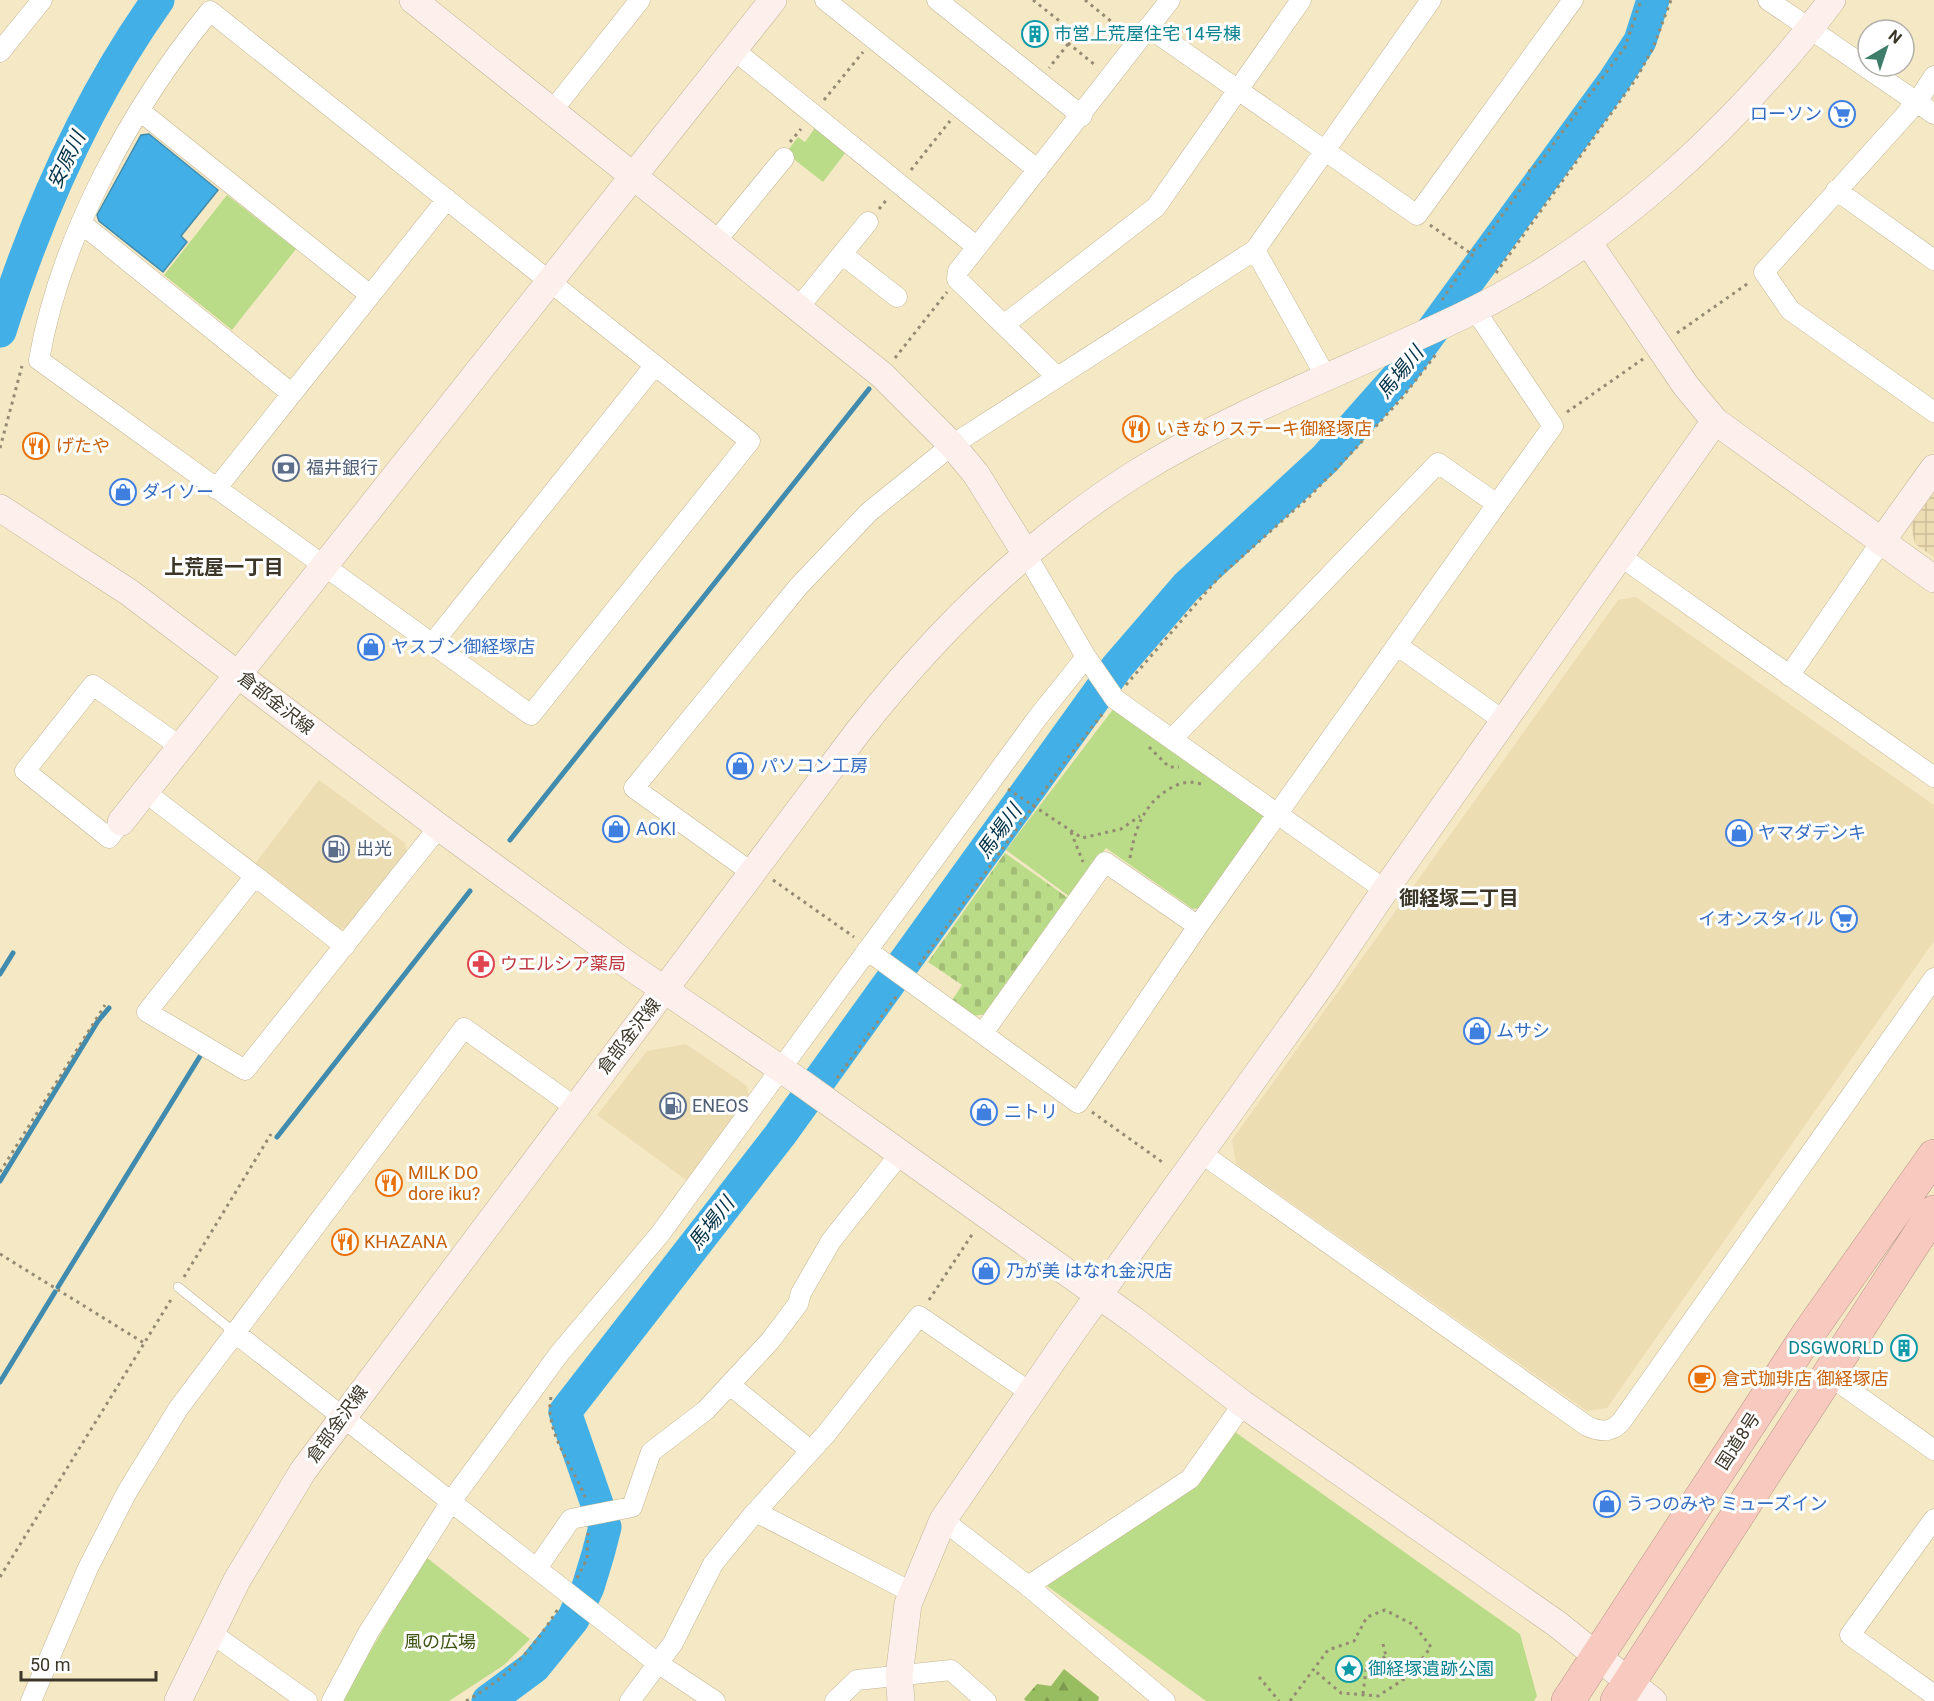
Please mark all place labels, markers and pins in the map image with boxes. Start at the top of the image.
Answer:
building icon: 市営上荒屋住宅 14号棟 [1020,19,1050,49]
place label: 市営上荒屋住宅 14号棟 [1054,23,1241,44]
supermarket icon: ローソン [1827,99,1857,129]
place label: ローソン [1750,103,1822,124]
restaurant icon: いきなりステーキ御経塚店 [1121,414,1151,444]
place label: いきなりステーキ御経塚店 [1156,418,1372,439]
restaurant icon: げたや [21,431,51,461]
place label: げたや [56,435,110,456]
bank icon: 福井銀行 [271,453,301,483]
place label: 福井銀行 [306,457,378,478]
shop icon: ダイソー [108,477,138,507]
place label: ダイソー [142,481,214,502]
shop icon: ヤスブン御経塚店 [356,632,386,662]
place label: ヤスブン御経塚店 [391,636,535,657]
shop icon: パソコン工房 [725,751,755,781]
place label: パソコン工房 [760,755,868,776]
shop icon: AOKI [601,814,631,844]
place label: AOKI [636,818,676,839]
shop icon: ヤマダデンキ [1724,818,1754,848]
place label: ヤマダデンキ [1758,822,1866,843]
fuel station icon: 出光 [321,834,351,864]
place label: 出光 [356,838,392,859]
supermarket icon: イオンスタイル [1829,904,1859,934]
place label: イオンスタイル [1698,908,1824,929]
pharmacy icon: ウエルシア薬局 [466,949,496,979]
place label: ウエルシア薬局 [500,953,626,974]
shop icon: ムサシ [1462,1016,1492,1046]
place label: ムサシ [1496,1020,1550,1041]
fuel station icon: ENEOS [658,1091,688,1121]
place label: ENEOS [692,1095,749,1116]
shop icon: ニトリ [969,1097,999,1127]
place label: ニトリ [1004,1101,1058,1122]
place label: MILK DO dore iku? [408,1162,480,1204]
restaurant icon: MILK DO dore iku? [374,1168,404,1198]
restaurant icon: KHAZANA [330,1227,360,1257]
place label: KHAZANA [364,1231,448,1252]
shop icon: 乃が美 はなれ金沢店 [971,1256,1001,1286]
place label: 乃が美 はなれ金沢店 [1006,1260,1172,1281]
building icon: DSGWORLD [1889,1333,1919,1363]
place label: DSGWORLD [1788,1337,1884,1358]
cafe icon: 倉式珈琲店 御経塚店 [1687,1364,1717,1394]
place label: 倉式珈琲店 御経塚店 [1722,1368,1888,1389]
shop icon: うつのみや ミューズイン [1592,1489,1622,1519]
place label: うつのみや ミューズイン [1626,1493,1828,1514]
place icon: 御経塚遺跡公園 [1334,1654,1364,1684]
place label: 御経塚遺跡公園 [1368,1658,1494,1679]

